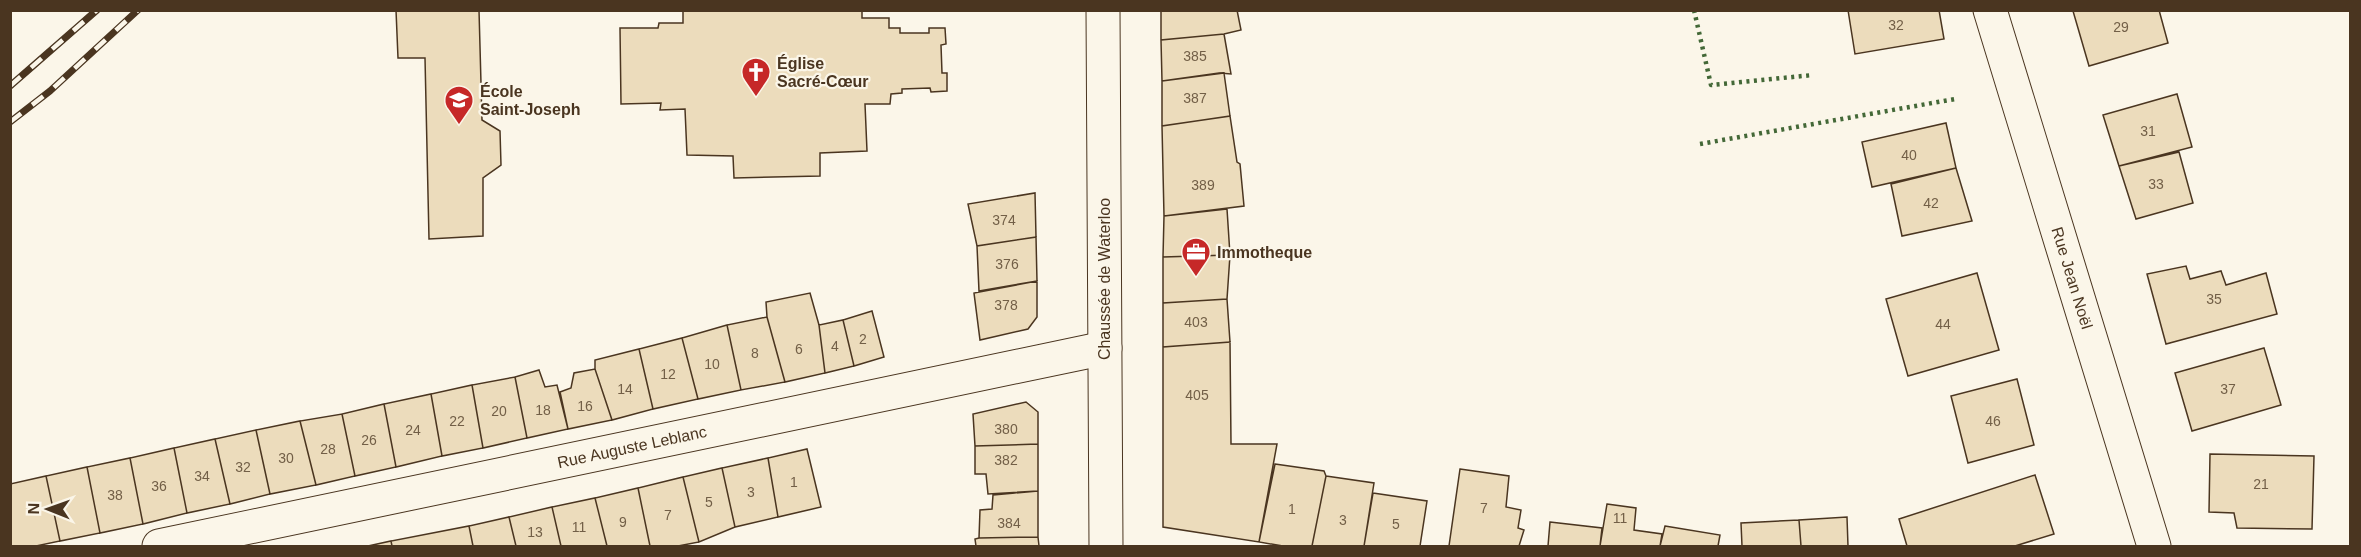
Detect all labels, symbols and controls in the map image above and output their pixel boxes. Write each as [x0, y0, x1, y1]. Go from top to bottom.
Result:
house number: 32 [1888, 17, 1904, 33]
house number: 29 [2113, 19, 2129, 35]
house number: 385 [1183, 48, 1207, 64]
place label: Église Sacré-Cœur [777, 54, 869, 90]
church icon: Église Sacré-Cœur [740, 56, 772, 98]
place label: École Saint-Joseph [480, 82, 580, 118]
school or university icon: École Saint-Joseph [443, 84, 475, 126]
house number: 387 [1183, 90, 1207, 106]
house number: 31 [2140, 123, 2156, 139]
house number: 40 [1901, 147, 1917, 163]
house number: 33 [2148, 176, 2164, 192]
house number: 389 [1191, 177, 1215, 193]
house number: 42 [1923, 195, 1939, 211]
street label: Chaussée de Waterloo [1096, 198, 1113, 360]
house number: 374 [992, 212, 1016, 228]
street label: Rue Jean Noël [2048, 225, 2096, 331]
office icon: Immotheque [1180, 236, 1212, 278]
place label: Immotheque [1217, 244, 1312, 261]
house number: 376 [995, 256, 1019, 272]
house number: 35 [2206, 291, 2222, 307]
house number: 378 [994, 297, 1018, 313]
house number: 403 [1184, 314, 1208, 330]
house number: 44 [1935, 316, 1951, 332]
house number: 2 [859, 331, 867, 347]
house number: 4 [831, 338, 839, 354]
house number: 6 [795, 341, 803, 357]
house number: 8 [751, 345, 759, 361]
house number: 10 [704, 356, 720, 372]
house number: 12 [660, 366, 676, 382]
house number: 14 [617, 381, 633, 397]
house number: 37 [2220, 381, 2236, 397]
house number: 405 [1185, 387, 1209, 403]
house number: 16 [577, 398, 593, 414]
house number: 18 [535, 402, 551, 418]
house number: 20 [491, 403, 507, 419]
house number: 22 [449, 413, 465, 429]
house number: 46 [1985, 413, 2001, 429]
house number: 380 [994, 421, 1018, 437]
house number: 24 [405, 422, 421, 438]
street label: Rue Auguste Leblanc [556, 423, 708, 471]
house number: 26 [361, 432, 377, 448]
house number: 28 [320, 441, 336, 457]
house number: 30 [278, 450, 294, 466]
house number: 382 [994, 452, 1018, 468]
house number: 32 [235, 459, 251, 475]
house number: 34 [194, 468, 210, 484]
house number: 1 [790, 474, 798, 490]
house number: 21 [2253, 476, 2269, 492]
house number: 36 [151, 478, 167, 494]
north arrow [18, 479, 78, 539]
house number: 3 [747, 484, 755, 500]
house number: 38 [107, 487, 123, 503]
house number: 5 [705, 494, 713, 510]
house number: 7 [1480, 500, 1488, 516]
house number: 1 [1288, 501, 1296, 517]
text: N [25, 503, 42, 515]
house number: 7 [664, 507, 672, 523]
house number: 11 [1613, 510, 1627, 526]
house number: 3 [1339, 512, 1347, 528]
house number: 9 [619, 514, 627, 530]
house number: 384 [997, 515, 1021, 531]
house number: 5 [1392, 516, 1400, 532]
house number: 11 [572, 519, 586, 535]
house number: 13 [527, 524, 543, 540]

